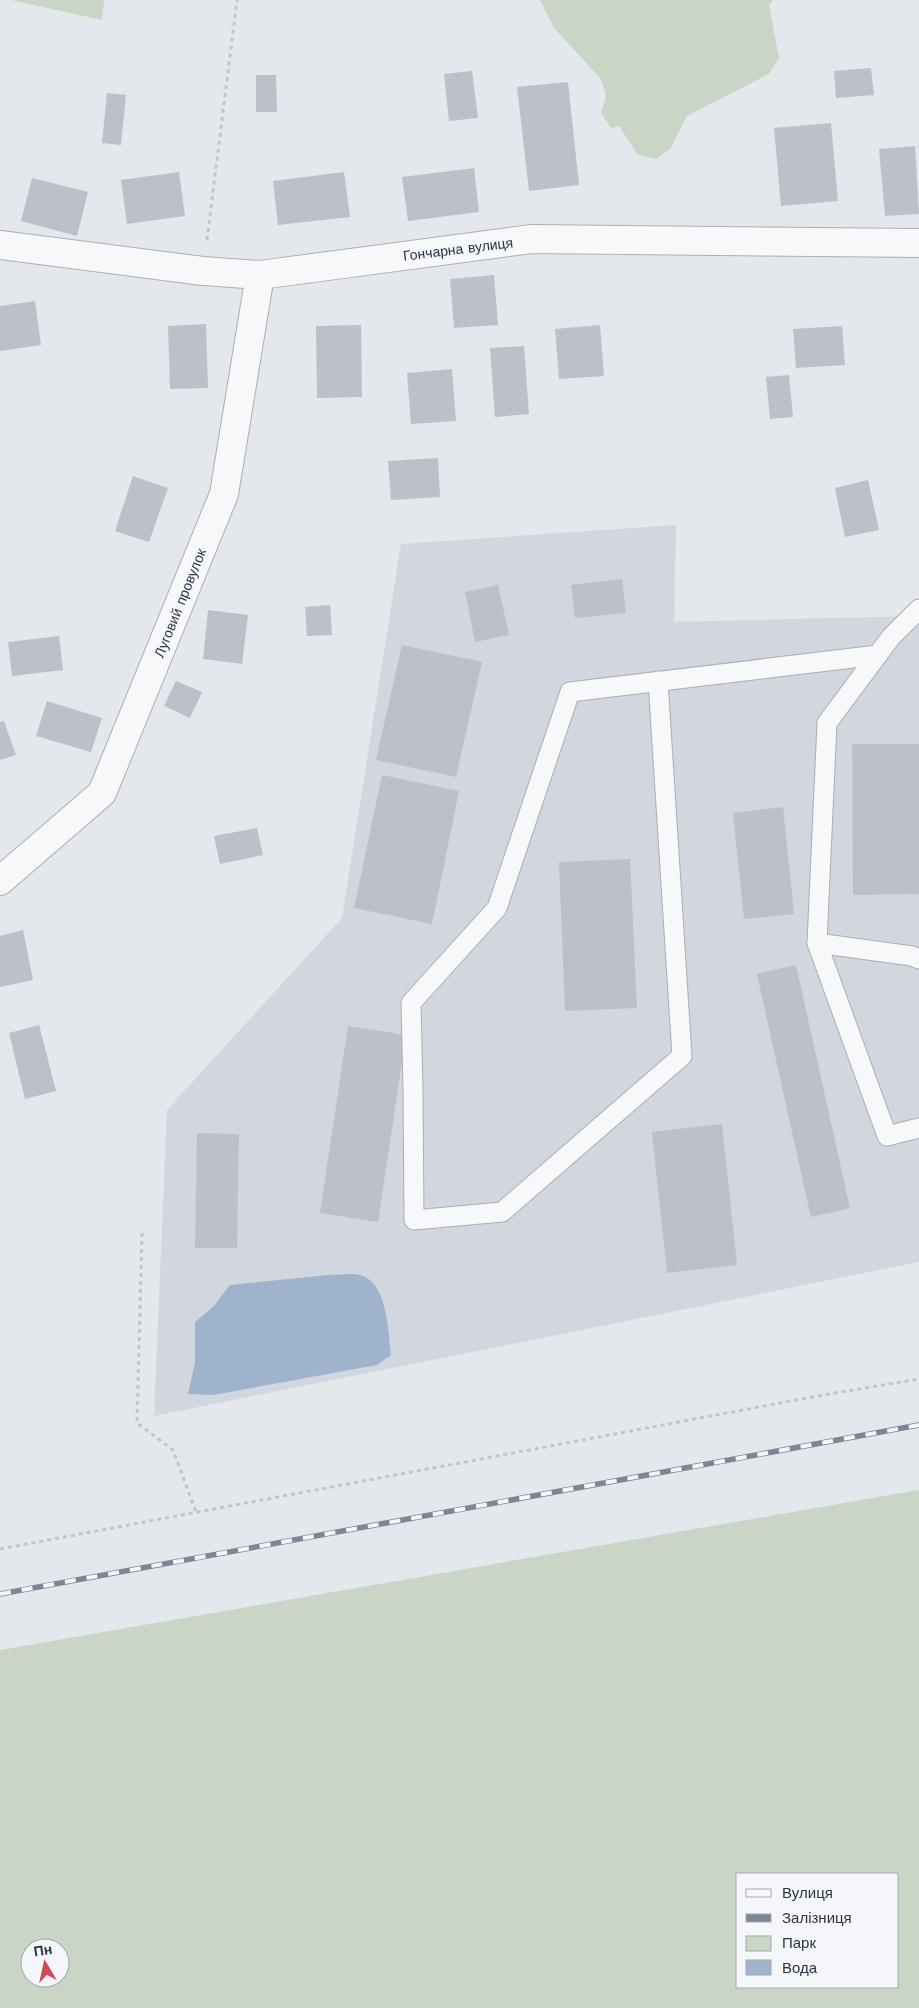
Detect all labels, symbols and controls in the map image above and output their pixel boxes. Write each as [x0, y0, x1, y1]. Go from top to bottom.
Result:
street label: Гончарна вулиця [402, 234, 514, 264]
street label: Луговий провулок [151, 545, 209, 660]
legend [736, 1873, 899, 1988]
text: Вулиця [782, 1884, 833, 1902]
text: Залізниця [782, 1909, 852, 1927]
text: Парк [782, 1934, 816, 1952]
north arrow [20, 1938, 70, 1988]
text: Пн [33, 1941, 53, 1960]
text: Вода [782, 1959, 818, 1977]

